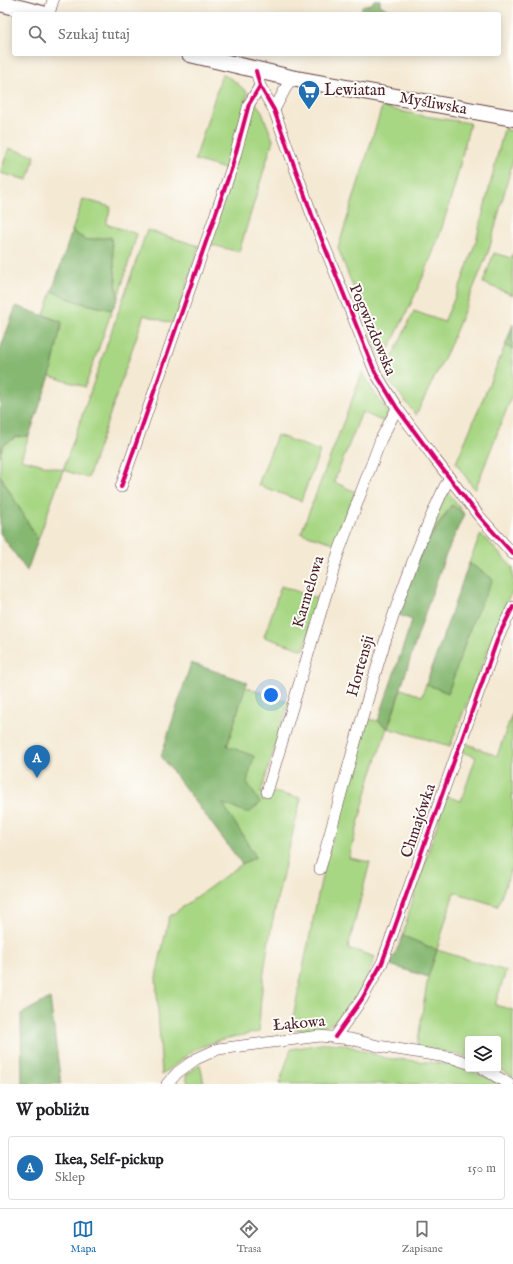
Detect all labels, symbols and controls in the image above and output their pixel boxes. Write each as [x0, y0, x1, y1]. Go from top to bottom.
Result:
search box [12, 12, 501, 56]
icon: search [26, 23, 48, 45]
text: Szukaj tutaj [58, 25, 130, 44]
supermarket icon: Lewiatan [296, 78, 322, 111]
place label: Lewiatan [324, 81, 386, 101]
street label: Myśliwska [398, 88, 468, 120]
street label: Pogwizdowska [344, 281, 400, 379]
street label: Karmelowa [289, 554, 329, 630]
street label: Hortensji [343, 633, 379, 699]
your location [261, 685, 281, 705]
pin: A [24, 745, 50, 778]
street label: Chmajówka [397, 781, 441, 861]
street label: Łąkowa [272, 1012, 326, 1036]
map controls [465, 1036, 501, 1072]
button: layers [465, 1036, 501, 1072]
text: W pobliżu [16, 1100, 89, 1121]
text: Ikea, Self-pickup [55, 1150, 164, 1169]
text: A [26, 1160, 34, 1177]
text: 150 m [467, 1160, 496, 1177]
text: Sklep [55, 1169, 85, 1186]
tab: Mapa [70, 1218, 96, 1256]
tab: Trasa [237, 1218, 261, 1256]
tab: Zapisane [402, 1218, 443, 1256]

